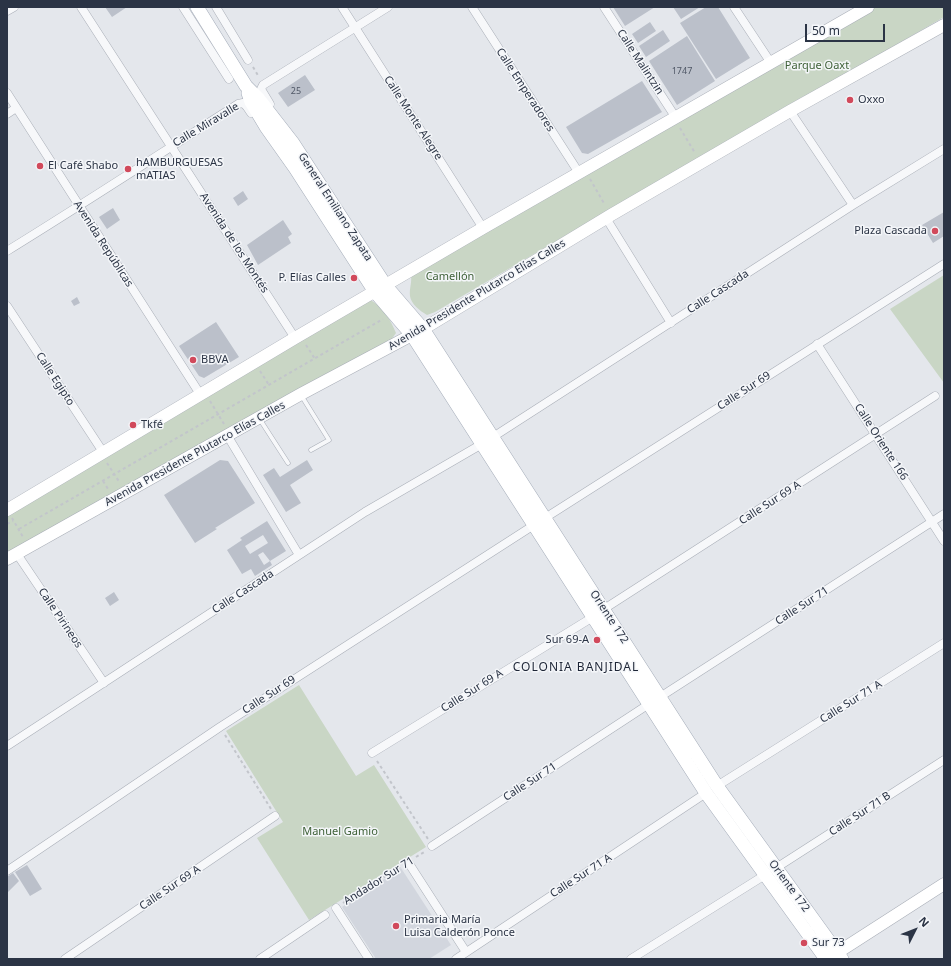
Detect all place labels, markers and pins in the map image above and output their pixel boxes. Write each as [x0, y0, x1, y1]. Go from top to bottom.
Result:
place label: Oxxo [858, 93, 885, 107]
marker: Oxxo [845, 95, 855, 105]
place label: hAMBURGUESAS mATIAS [136, 156, 223, 182]
place label: El Café Shabo [48, 159, 118, 173]
marker: El Café Shabo [35, 161, 45, 171]
marker: hAMBURGUESAS mATIAS [123, 164, 133, 174]
place label: Plaza Cascada [854, 224, 927, 238]
marker: Plaza Cascada [930, 226, 940, 236]
place label: P. Elías Calles [279, 271, 346, 285]
marker: P. Elías Calles [349, 273, 359, 283]
place label: BBVA [201, 353, 228, 367]
marker: BBVA [188, 355, 198, 365]
place label: Tkfé [141, 418, 163, 432]
marker: Tkfé [128, 420, 138, 430]
place label: Sur 69-A [546, 633, 589, 647]
marker: Sur 69-A [592, 635, 602, 645]
place label: Primaria María Luisa Calderón Ponce [404, 913, 515, 939]
marker: Primaria María Luisa Calderón Ponce [391, 921, 401, 931]
place label: Sur 73 [812, 936, 845, 950]
marker: Sur 73 [799, 938, 809, 948]

